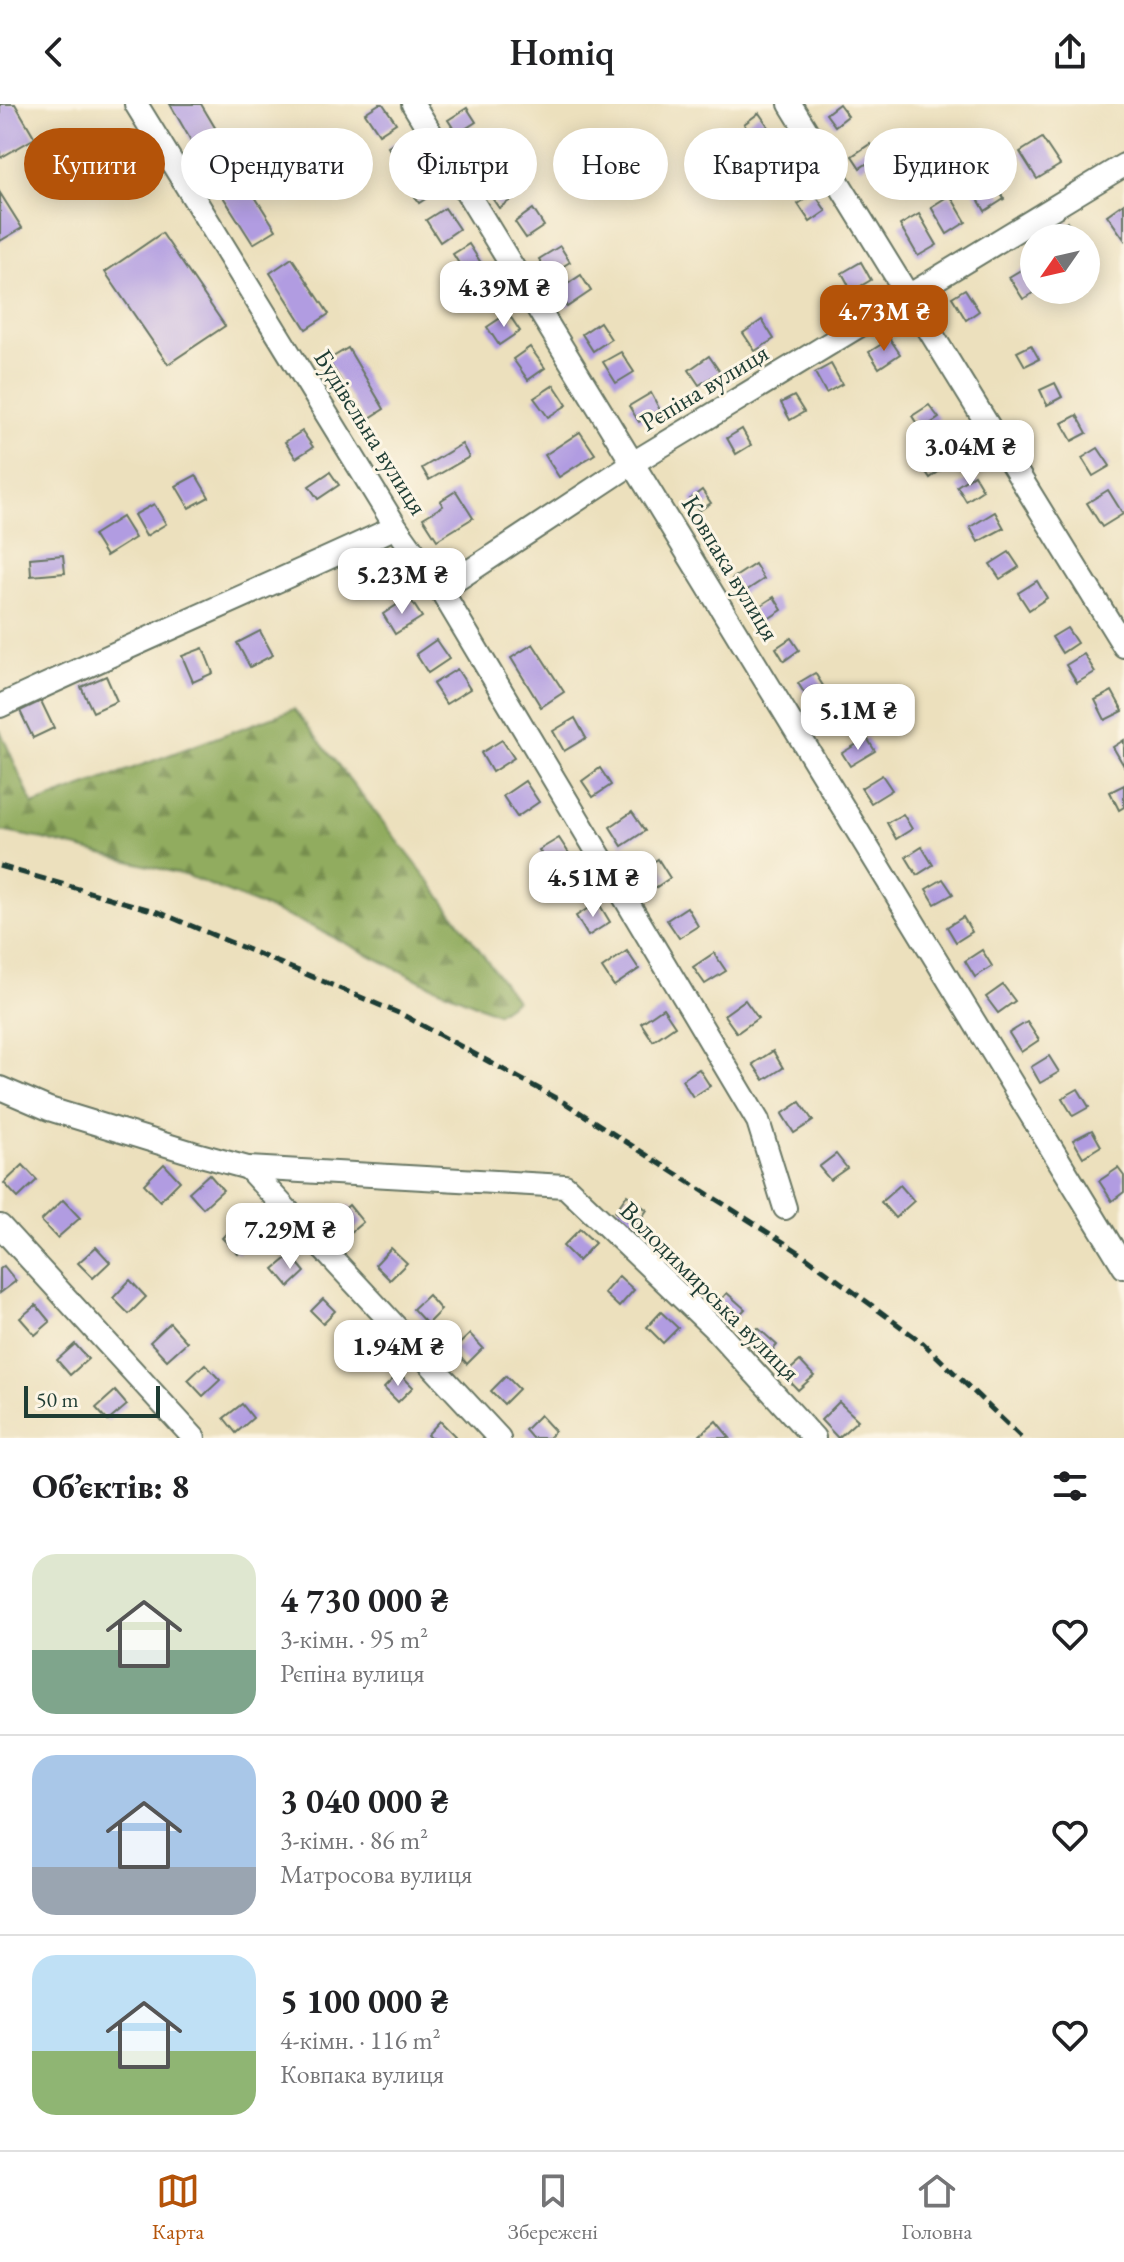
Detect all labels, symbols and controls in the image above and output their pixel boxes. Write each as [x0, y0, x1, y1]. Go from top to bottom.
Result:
text: Homiq [510, 29, 614, 76]
icon: back [32, 30, 76, 74]
icon: share [1048, 30, 1092, 74]
chip: Купити [24, 128, 165, 200]
chip: Орендувати [181, 128, 373, 200]
chip: Фільтри [389, 128, 537, 200]
chip: Нове [553, 128, 668, 200]
chip: Квартира [684, 128, 848, 200]
chip: Будинок [864, 128, 1017, 200]
north arrow [1020, 224, 1100, 304]
map controls [1020, 224, 1100, 304]
pin: 4.39M ₴ [430, 261, 578, 329]
text: 4.39M ₴ [458, 270, 550, 304]
pin: 4.73M ₴ [810, 285, 958, 353]
text: 4.73M ₴ [838, 294, 930, 328]
street label: Рєпіна вулиця [633, 335, 775, 439]
street label: Будівельна вулиця [306, 343, 436, 521]
pin: 3.04M ₴ [896, 420, 1044, 488]
text: 3.04M ₴ [924, 429, 1016, 463]
street label: Ковпака вулиця [674, 489, 788, 647]
pin: 5.23M ₴ [328, 548, 476, 616]
text: 5.23M ₴ [356, 557, 448, 591]
pin: 5.1M ₴ [793, 684, 923, 752]
text: 5.1M ₴ [819, 693, 897, 727]
pin: 4.51M ₴ [519, 851, 667, 919]
text: 4.51M ₴ [547, 860, 639, 894]
street label: Володимирська вулиця [613, 1194, 807, 1388]
pin: 7.29M ₴ [216, 1203, 364, 1271]
text: 7.29M ₴ [244, 1212, 336, 1246]
pin: 1.94M ₴ [324, 1320, 472, 1388]
text: 1.94M ₴ [352, 1329, 444, 1363]
scale bar [24, 1382, 160, 1418]
text: 50 m [36, 1385, 79, 1414]
text: Об’єктів: 8 [32, 1464, 189, 1508]
icon: filters [1048, 1464, 1092, 1508]
text: 4 730 000 ₴ [280, 1578, 449, 1622]
icon: home [96, 1586, 192, 1682]
icon: heart [1048, 1612, 1092, 1656]
text: 3-кімн. · 95 m² [280, 1622, 428, 1656]
text: Рєпіна вулиця [280, 1656, 425, 1690]
text: 3 040 000 ₴ [280, 1779, 449, 1823]
icon: home [96, 1787, 192, 1883]
icon: heart [1048, 1813, 1092, 1857]
text: 3-кімн. · 86 m² [280, 1823, 428, 1857]
text: Матросова вулиця [280, 1857, 472, 1891]
text: 5 100 000 ₴ [280, 1979, 449, 2023]
icon: home [96, 1987, 192, 2083]
icon: heart [1048, 2013, 1092, 2057]
text: 4-кімн. · 116 m² [280, 2023, 440, 2057]
text: Ковпака вулиця [280, 2057, 444, 2091]
tab: Карта [152, 2169, 204, 2246]
tab: Збережені [508, 2169, 598, 2246]
tab: Головна [901, 2169, 972, 2246]

